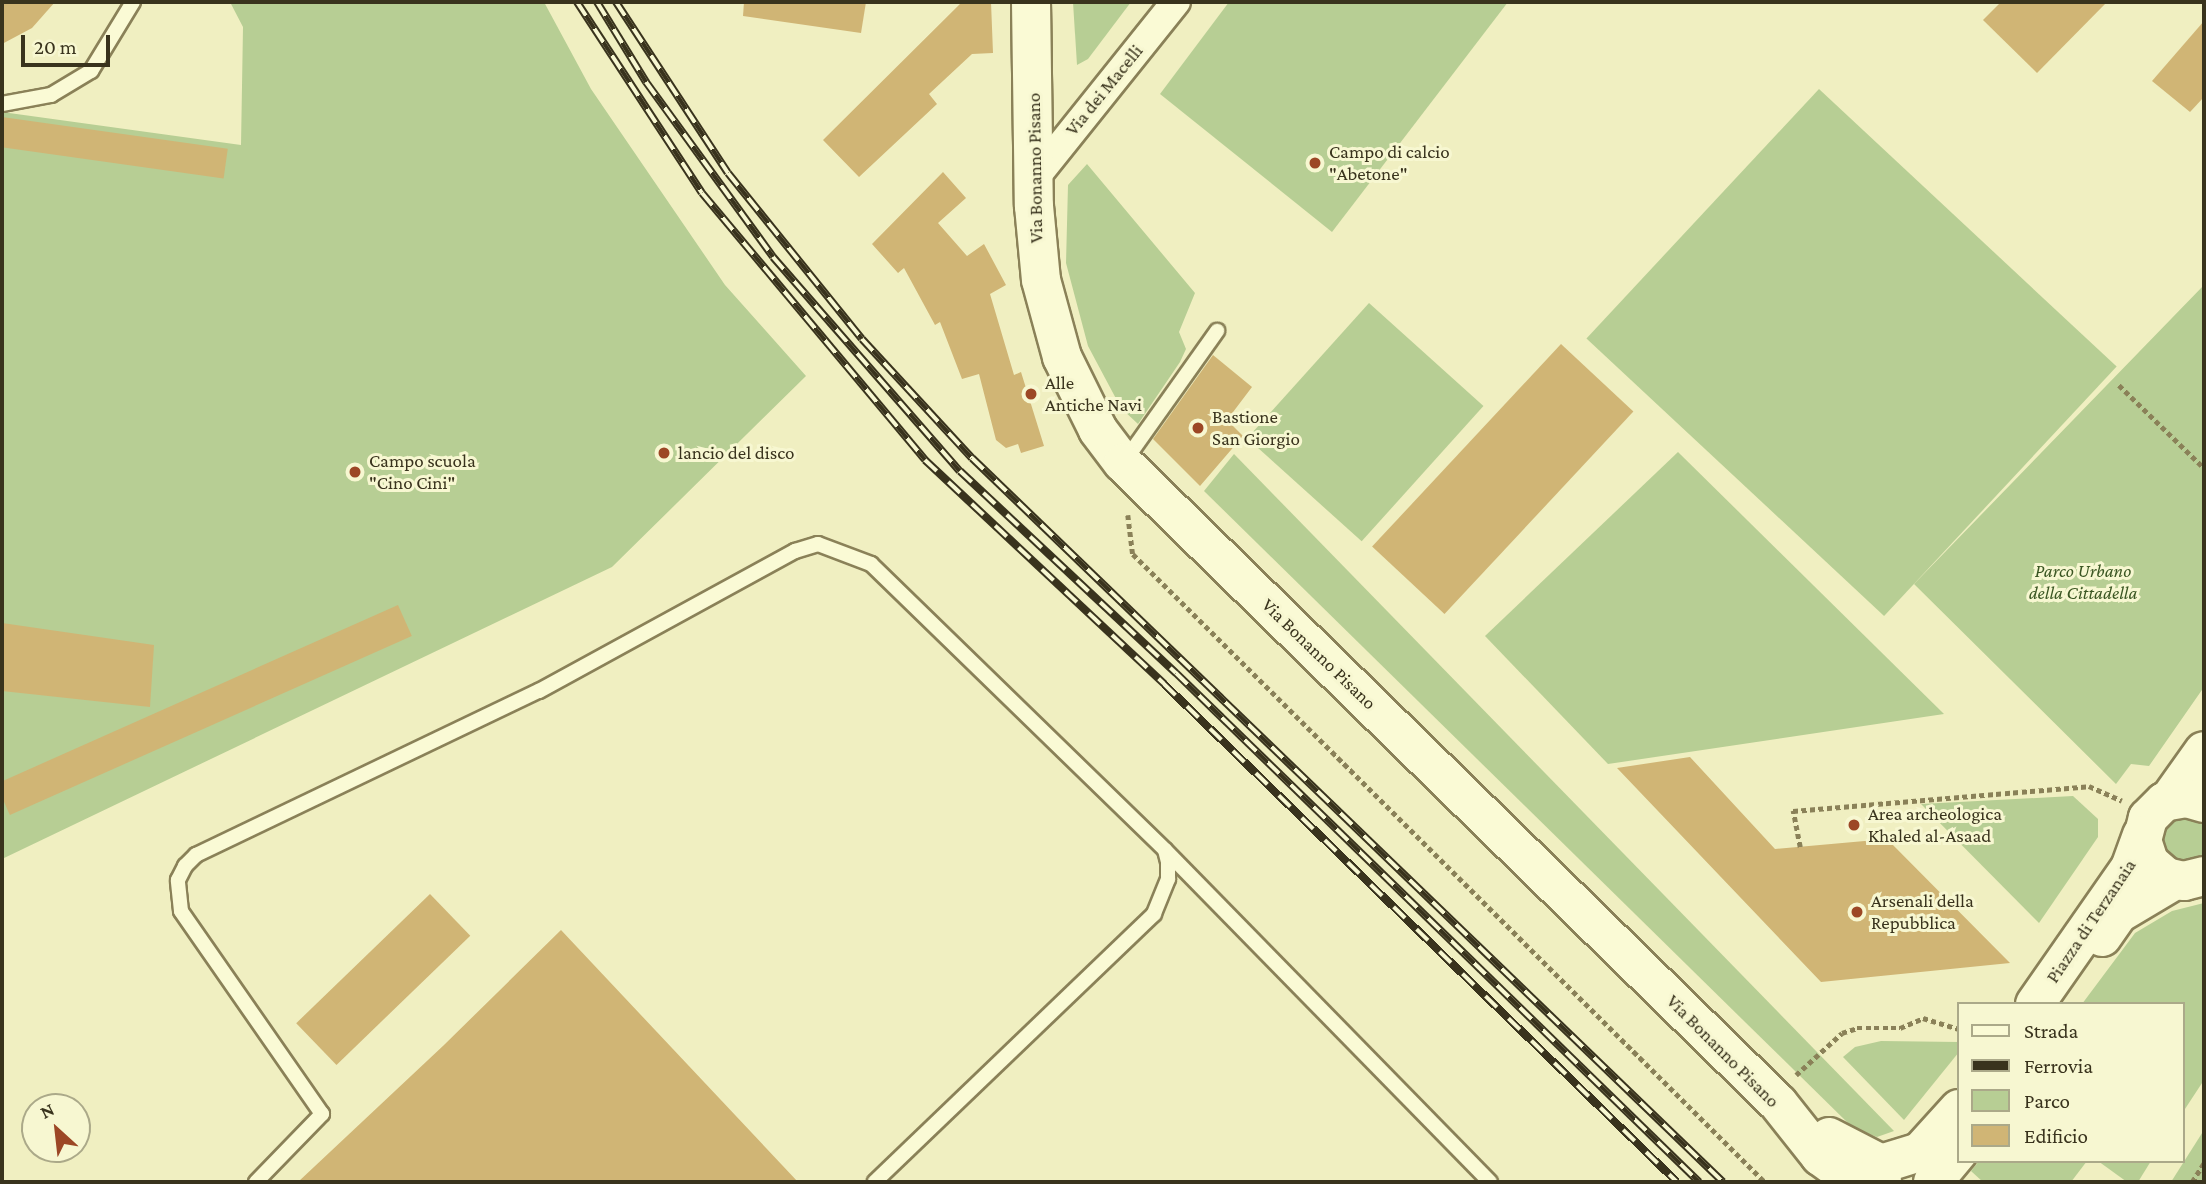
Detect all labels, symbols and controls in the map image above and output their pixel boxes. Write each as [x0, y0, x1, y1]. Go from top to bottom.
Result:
scale bar [24, 21, 114, 65]
text: 20 m [34, 35, 77, 59]
street label: Via dei Macelli [1060, 40, 1148, 140]
street label: Via Bonanno Pisano [1022, 93, 1048, 243]
place label: Campo di calcio "Abetone" [1329, 141, 1450, 185]
marker: Campo di calcio "Abetone" [1307, 155, 1323, 171]
place label: Alle Antiche Navi [1045, 372, 1142, 416]
marker: Alle Antiche Navi [1023, 386, 1039, 402]
place label: Bastione San Giorgio [1212, 406, 1300, 450]
marker: Bastione San Giorgio [1190, 420, 1206, 436]
place label: lancio del disco [678, 442, 794, 464]
marker: lancio del disco [656, 445, 672, 461]
place label: Campo scuola "Cino Cini" [369, 450, 476, 494]
marker: Campo scuola "Cino Cini" [347, 464, 363, 480]
park label: Parco Urbano della Cittadella [2029, 560, 2137, 604]
street label: Via Bonanno Pisano [1257, 594, 1381, 714]
place label: Area archeologica Khaled al-Asaad [1868, 803, 2002, 847]
marker: Area archeologica Khaled al-Asaad [1846, 817, 1862, 833]
street label: Piazza di Terzanaia [2041, 855, 2141, 987]
place label: Arsenali della Repubblica [1871, 890, 1974, 934]
marker: Arsenali della Repubblica [1849, 904, 1865, 920]
street label: Via Bonanno Pisano [1662, 990, 1784, 1112]
legend [1958, 1002, 2185, 1163]
text: Strada [2024, 1019, 2078, 1043]
text: Ferrovia [2024, 1054, 2093, 1078]
text: Parco [2024, 1089, 2070, 1113]
north arrow [21, 1093, 91, 1163]
text: N [37, 1098, 58, 1123]
text: Edificio [2024, 1124, 2088, 1148]

